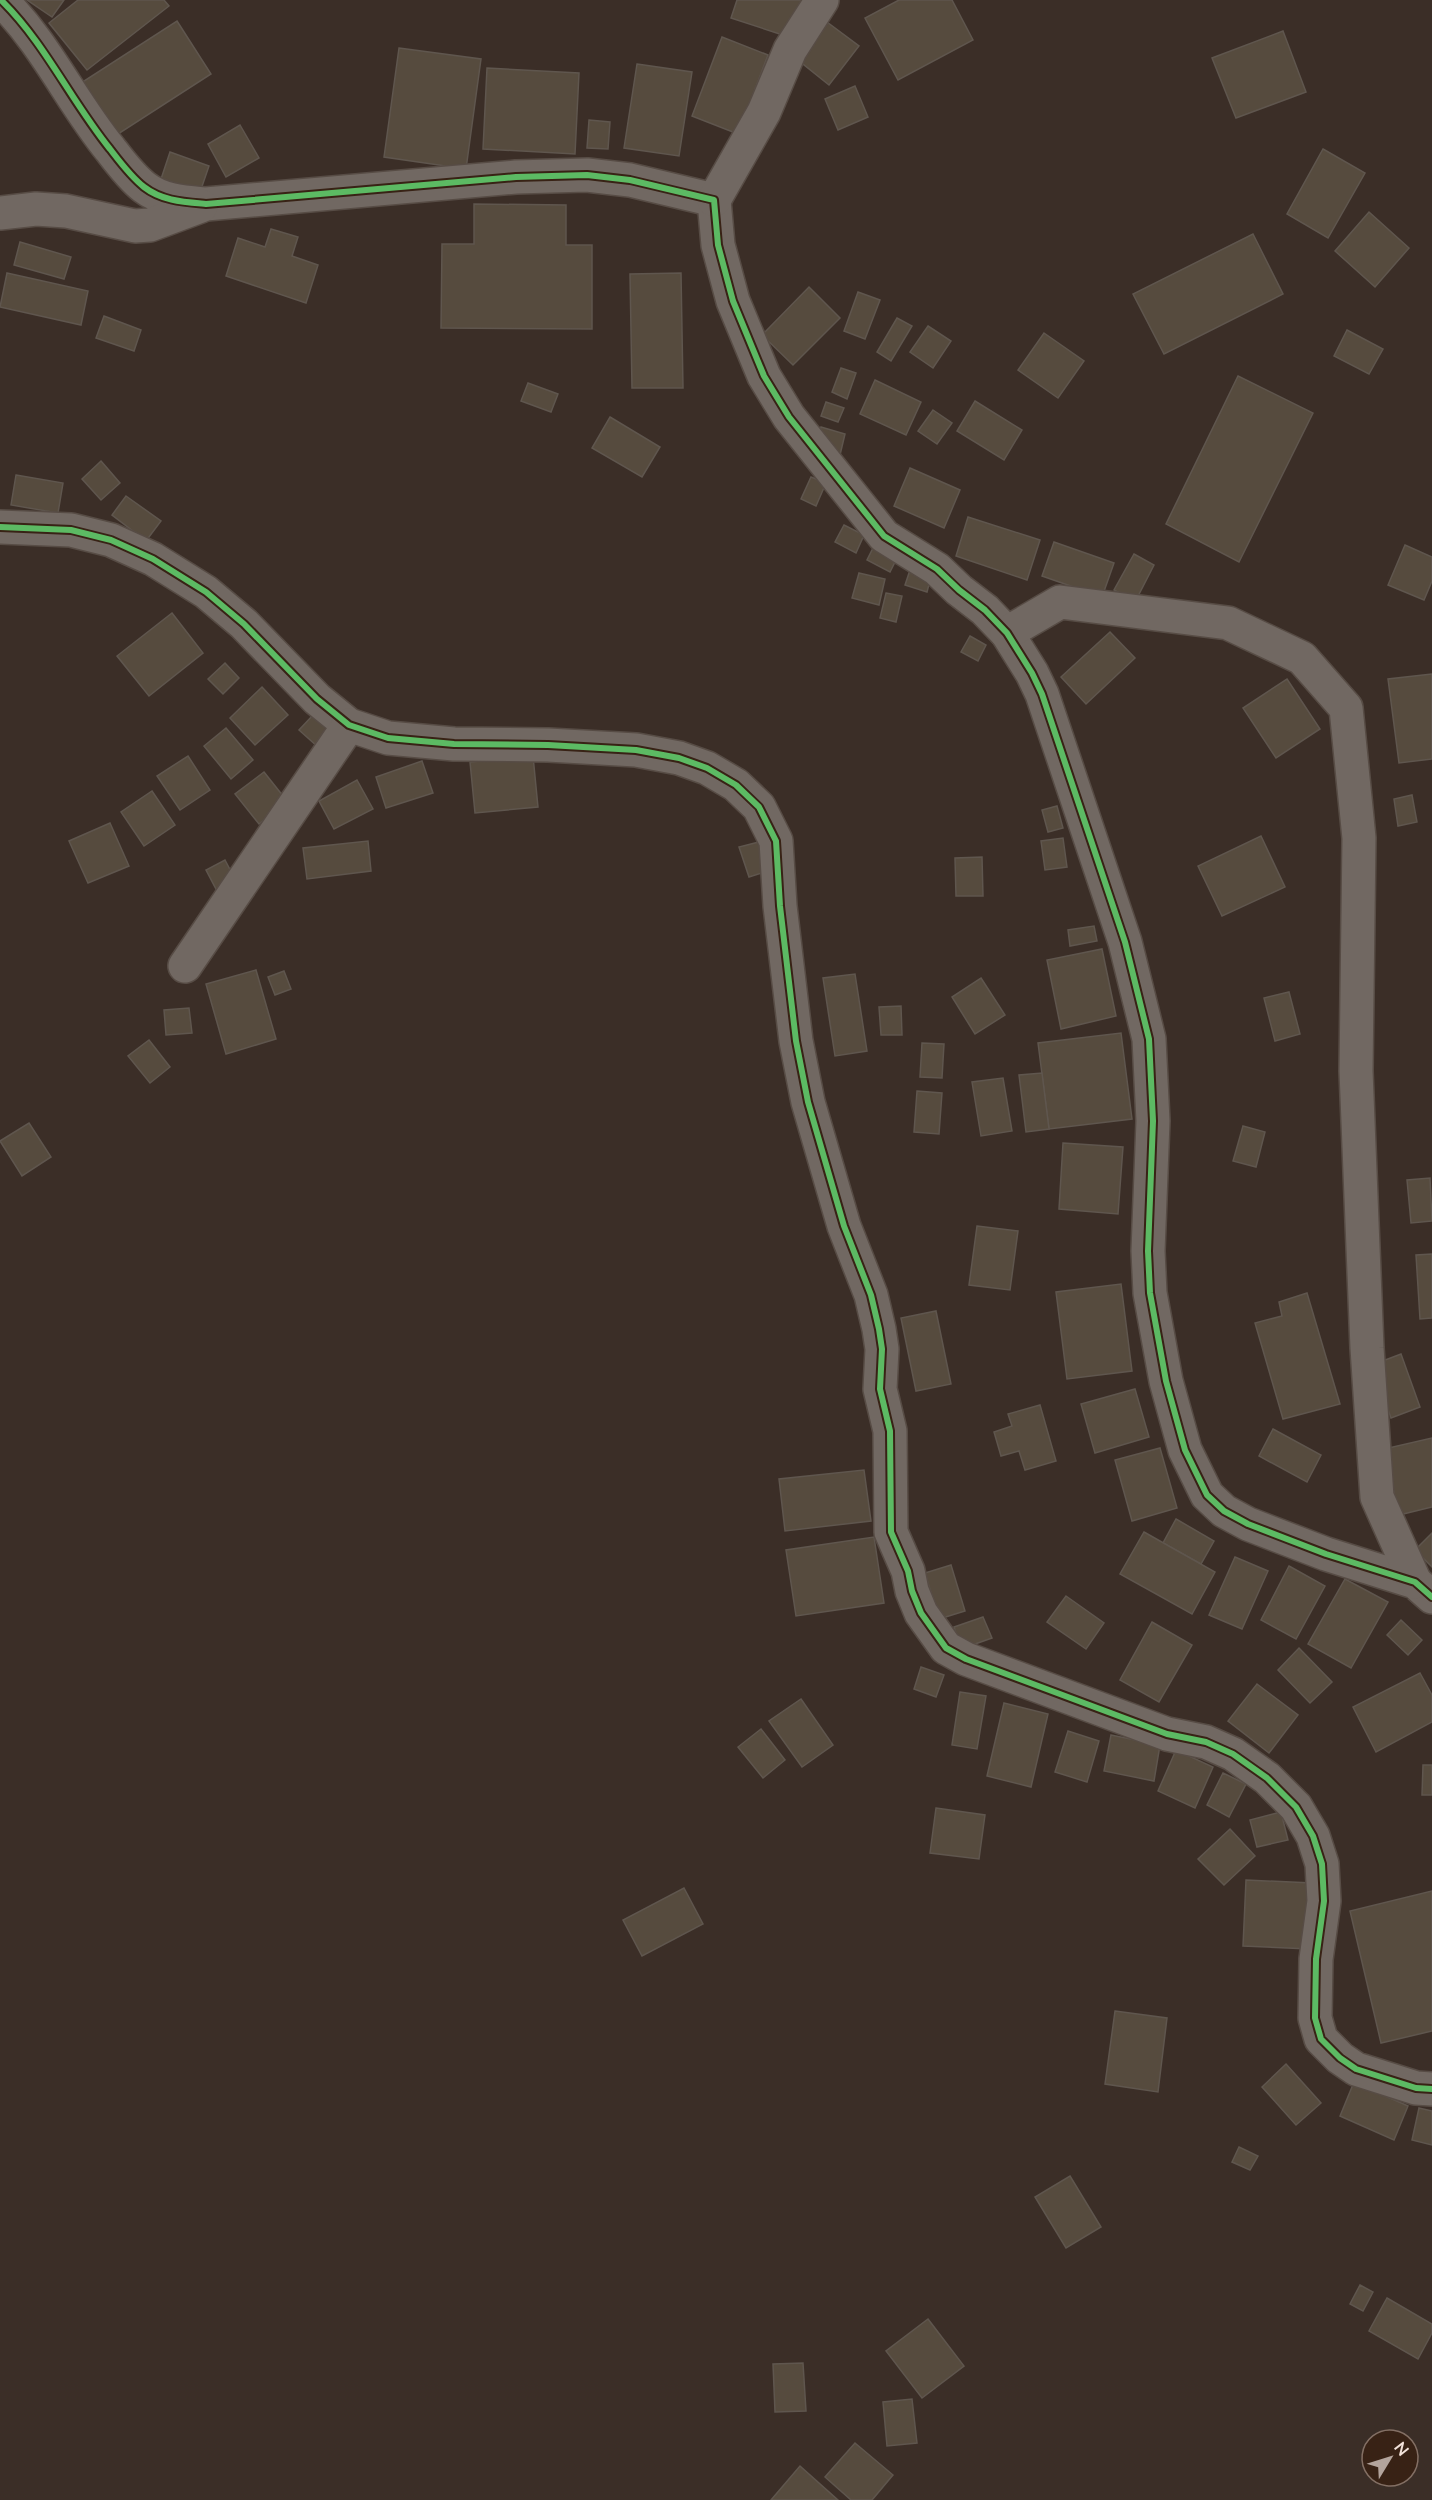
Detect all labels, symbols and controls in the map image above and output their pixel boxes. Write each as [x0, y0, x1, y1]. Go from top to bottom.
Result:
north arrow [1360, 2428, 1420, 2488]
text: N [1391, 2438, 1413, 2459]

